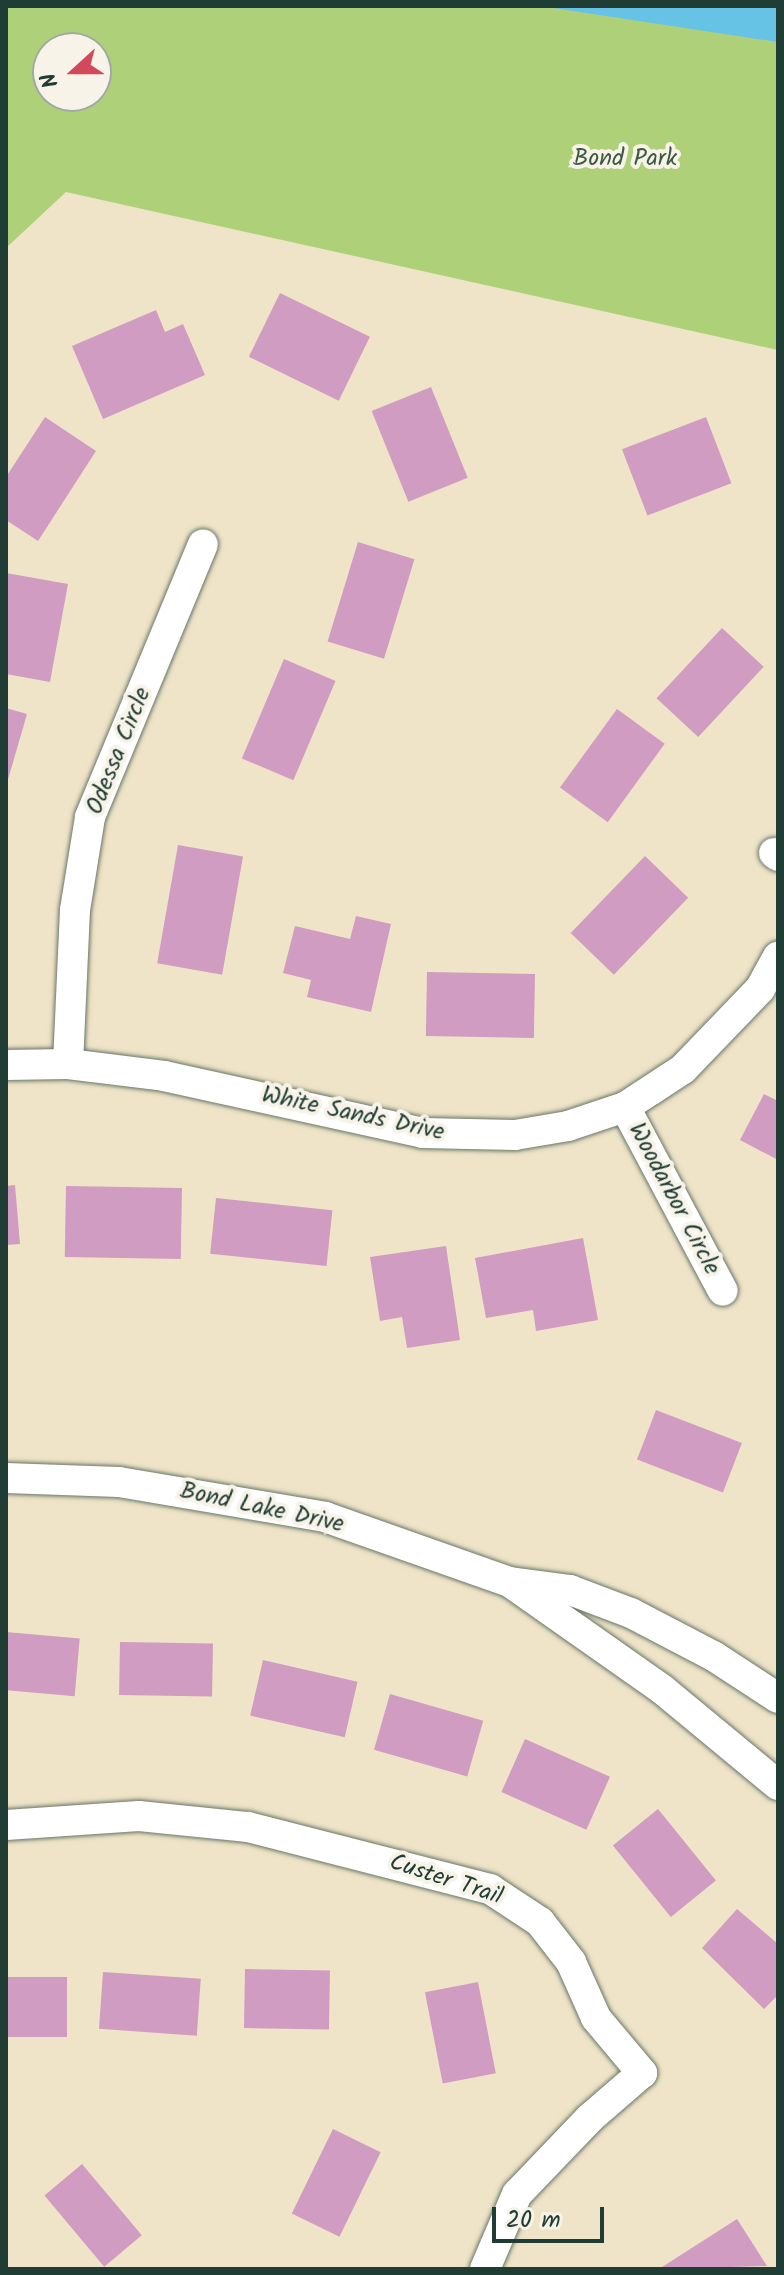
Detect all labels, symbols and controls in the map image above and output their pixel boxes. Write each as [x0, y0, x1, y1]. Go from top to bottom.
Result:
north arrow [32, 32, 112, 112]
text: N [32, 67, 70, 93]
park label: Bond Park [573, 145, 677, 173]
street label: Odessa Circle [81, 683, 157, 819]
street label: White Sands Drive [259, 1081, 447, 1147]
street label: Woodarbor Circle [622, 1118, 726, 1280]
street label: Bond Lake Drive [177, 1477, 347, 1539]
street label: Custer Trail [386, 1848, 506, 1912]
scale bar [496, 2191, 608, 2241]
text: 20 m [506, 2201, 561, 2240]

